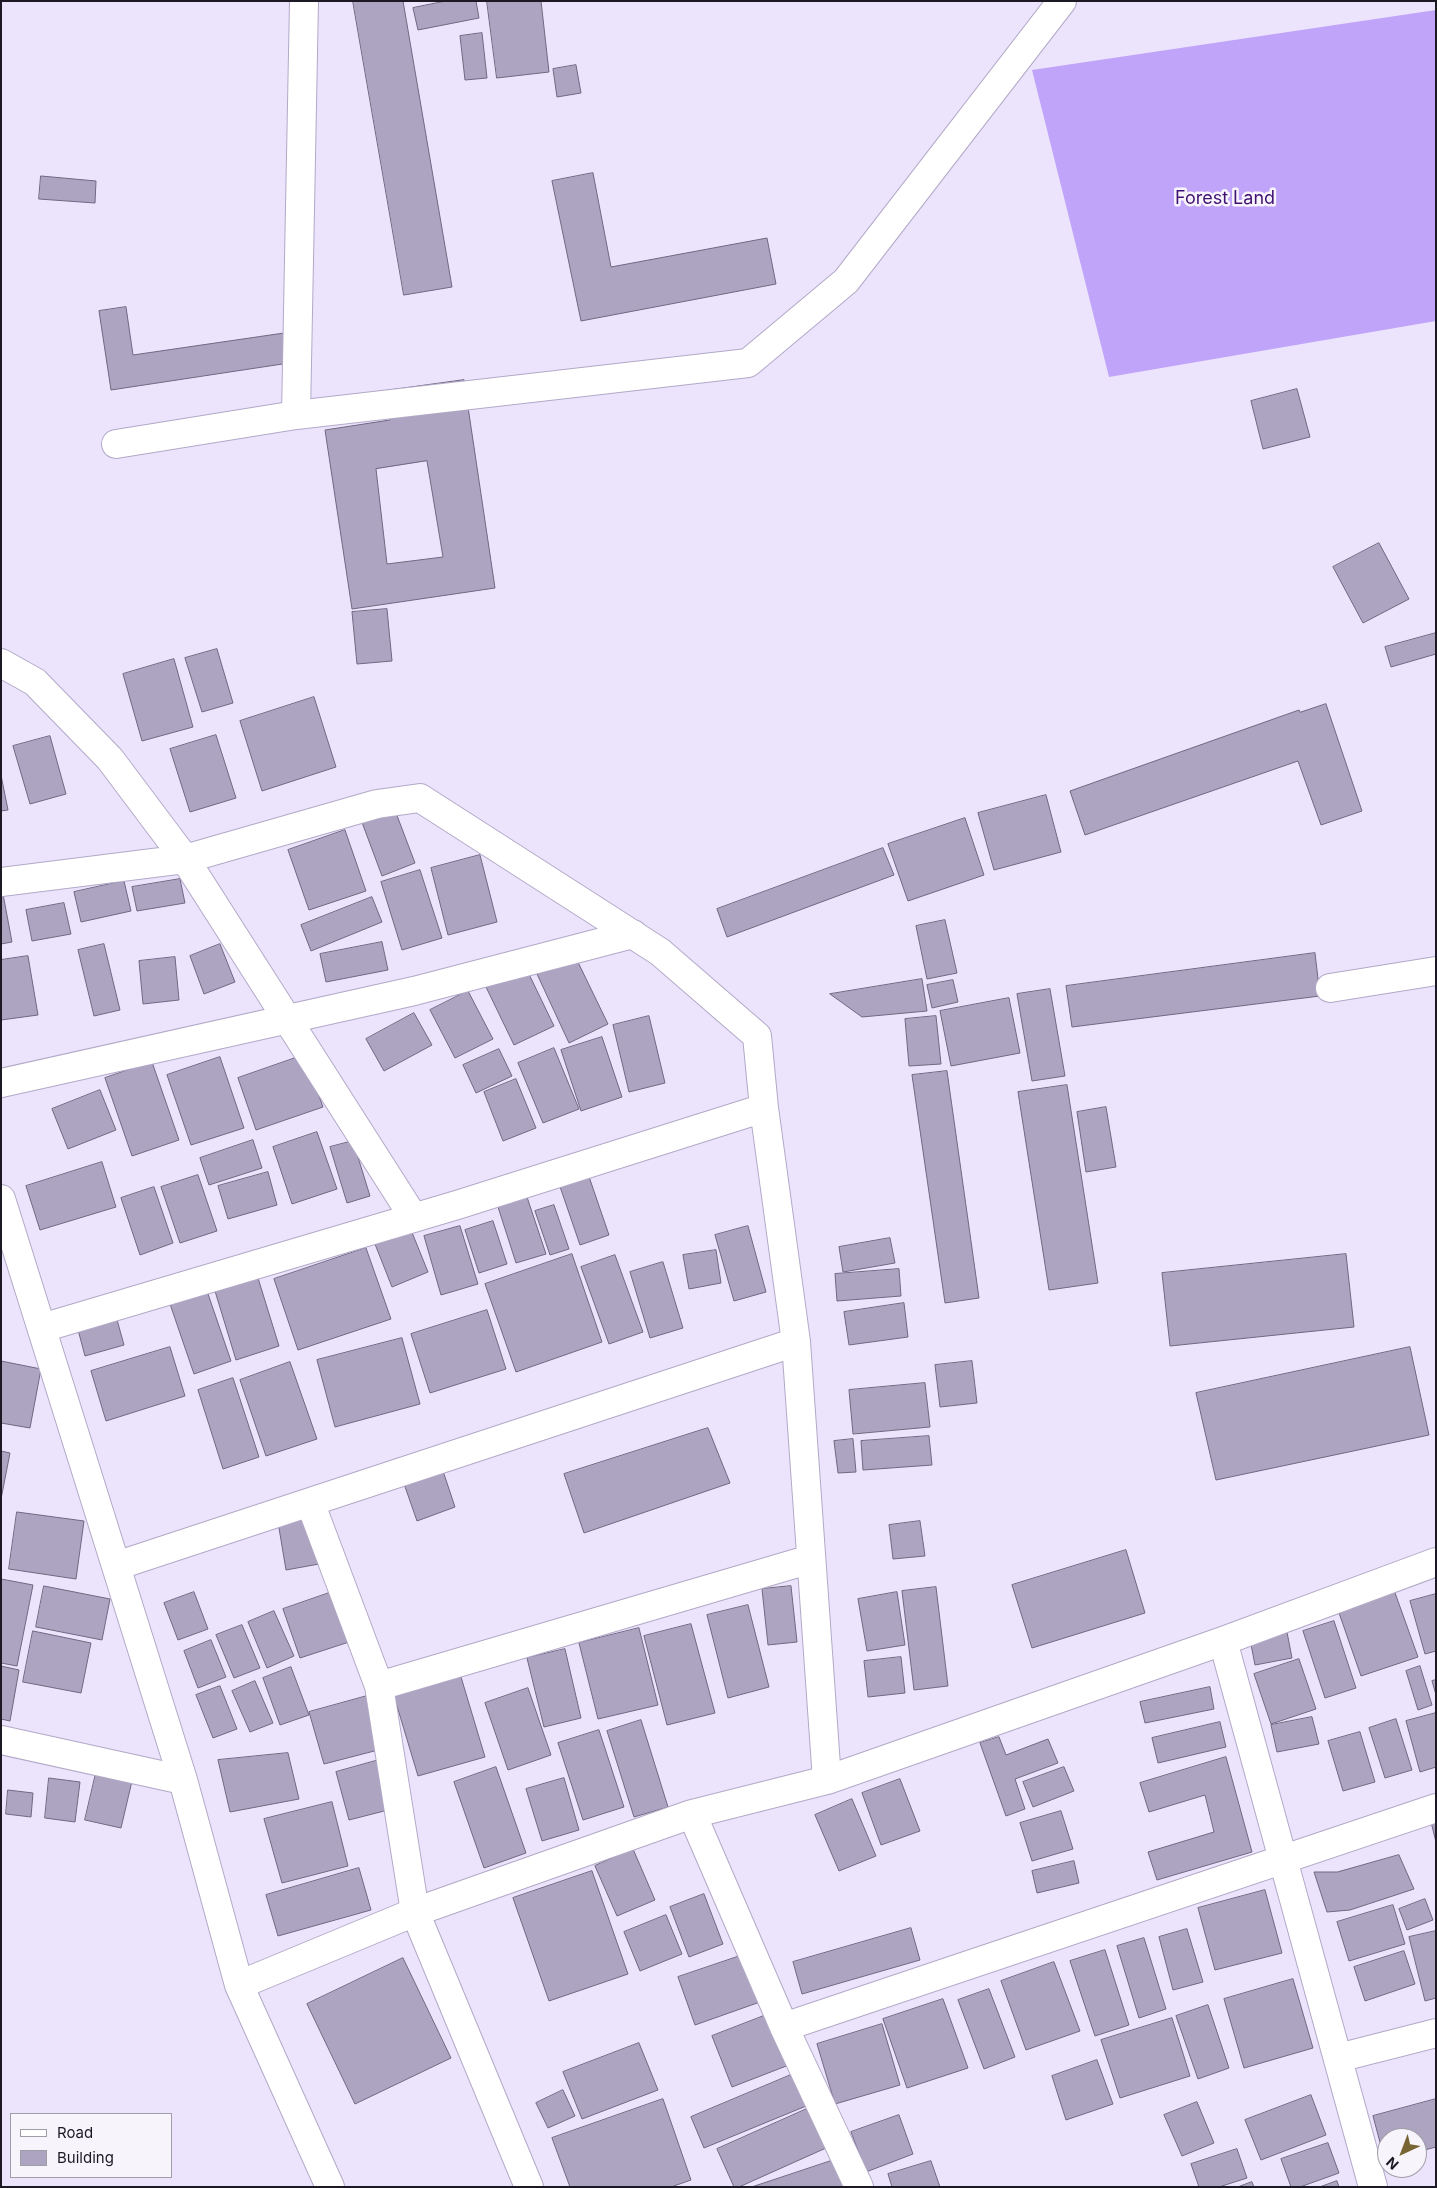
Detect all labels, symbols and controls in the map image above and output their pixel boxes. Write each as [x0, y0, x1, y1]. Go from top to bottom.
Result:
park label: Forest Land [1175, 188, 1275, 210]
legend [10, 2113, 172, 2178]
text: Road [57, 2123, 93, 2142]
north arrow [1377, 2128, 1427, 2178]
text: Building [57, 2148, 114, 2167]
text: N [1382, 2154, 1402, 2173]

